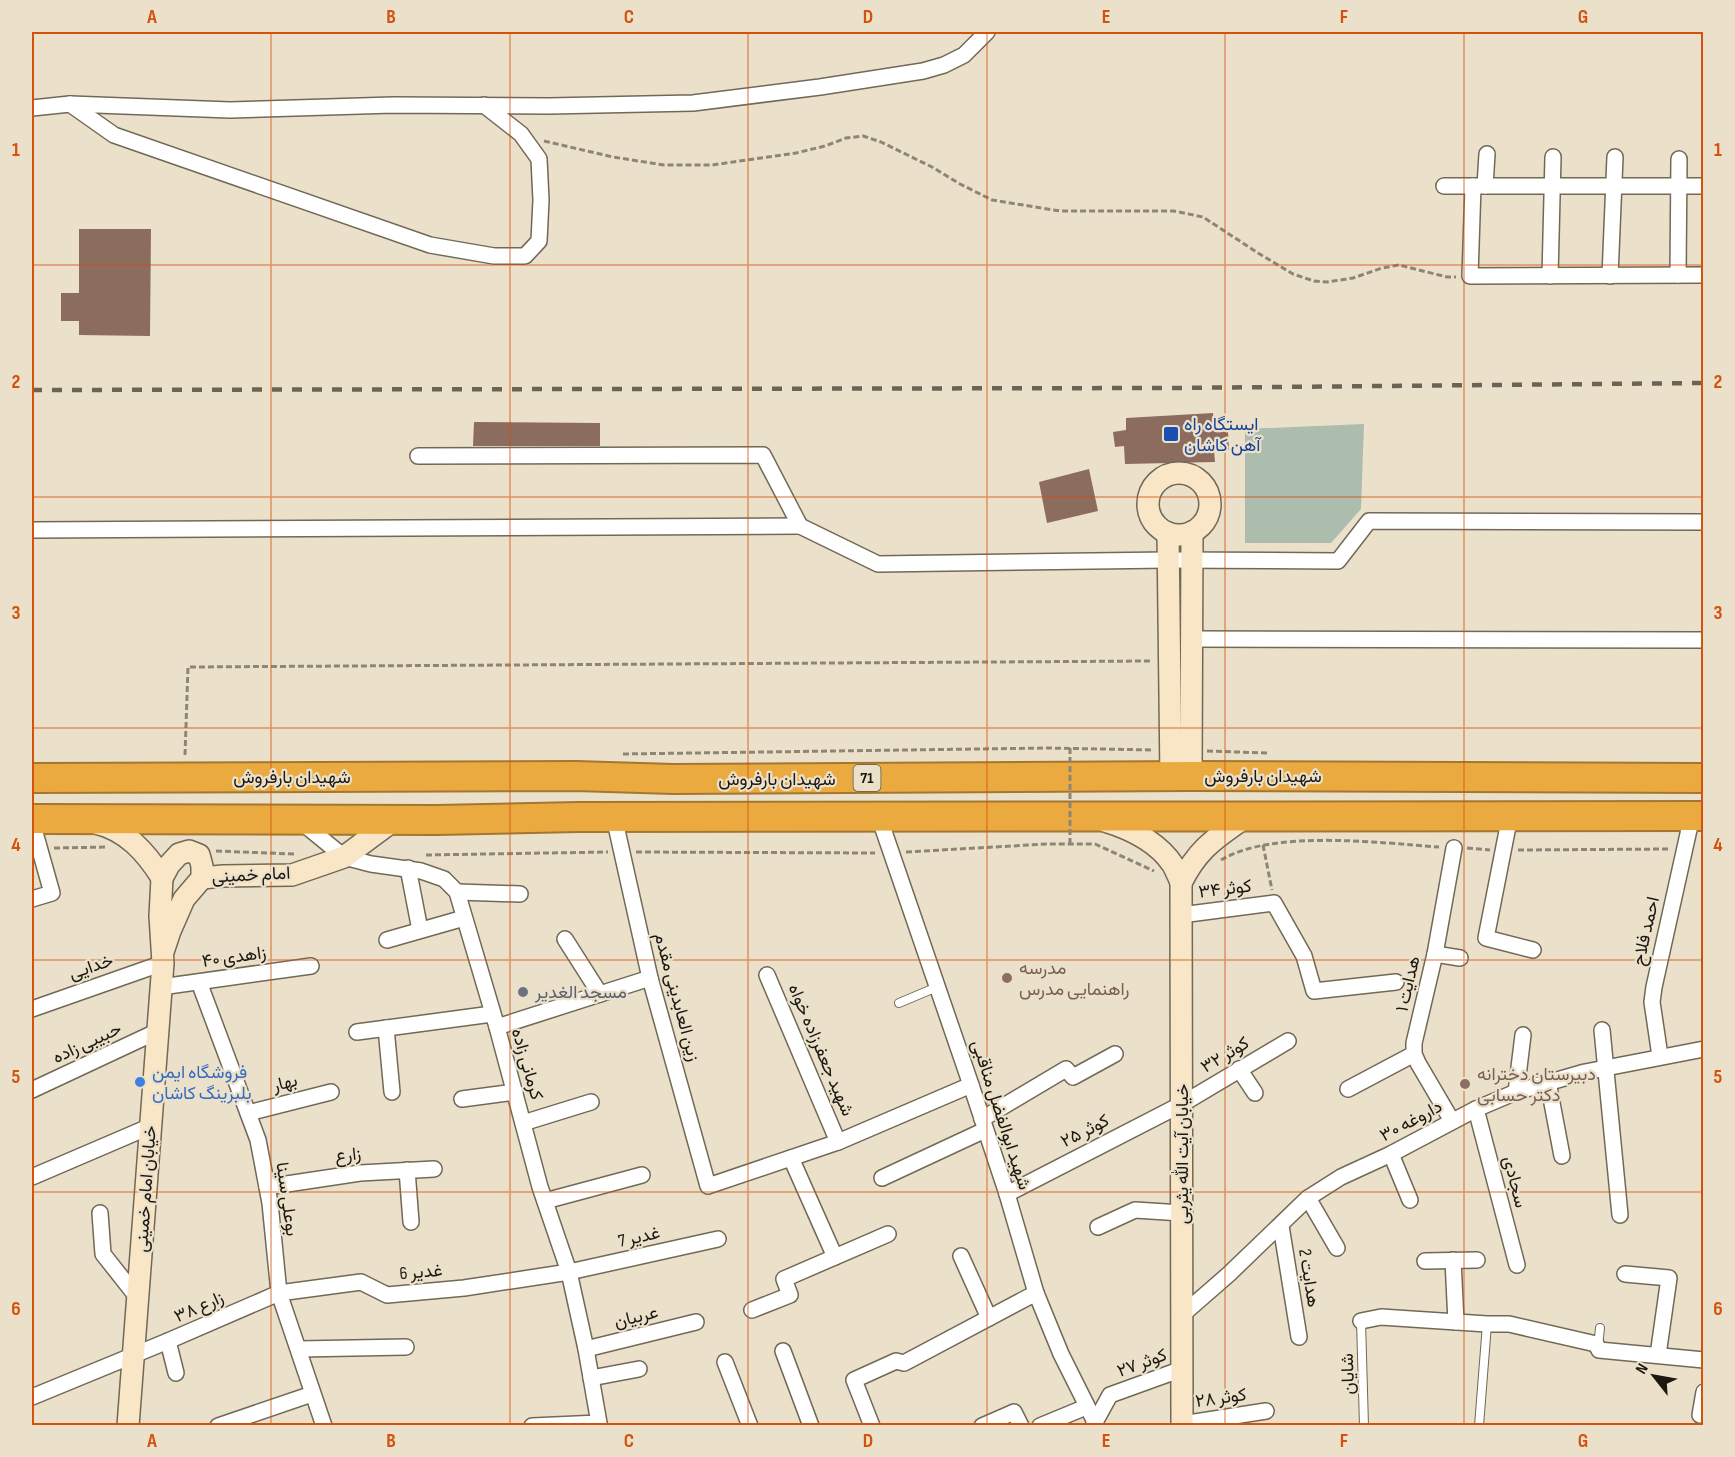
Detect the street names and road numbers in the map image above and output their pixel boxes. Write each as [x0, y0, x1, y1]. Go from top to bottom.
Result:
road number: 71 [854, 765, 880, 791]
street label: شهیدان بارفروش [1204, 766, 1322, 787]
street label: شهیدان بارفروش [233, 767, 351, 788]
street label: شهیدان بارفروش [718, 769, 836, 790]
street label: امام خمینی [211, 862, 291, 889]
street label: کوثر ۳۴ [1197, 875, 1253, 903]
street label: احمد فلاح [1628, 894, 1665, 968]
street label: زین العابدینی مقدم [649, 930, 704, 1064]
street label: زاهدی ۴۰ [201, 942, 267, 972]
street label: خدایی [66, 950, 116, 984]
street label: هدایت ۱ [1391, 954, 1425, 1014]
street label: شهید جعفرزاده خواه [784, 981, 858, 1119]
street label: حبیبی زاده [49, 1018, 125, 1068]
street label: کرمانی زاده [507, 1026, 547, 1102]
street label: کوثر ۳۲ [1197, 1032, 1253, 1078]
street label: شهید ابوالفضل مناقبی [967, 1037, 1035, 1193]
street label: بهار [269, 1070, 300, 1096]
street label: خیابان آیت الله یثربی [1171, 1084, 1193, 1224]
street label: داروغه ۳۰ [1376, 1096, 1446, 1146]
street label: کوثر ۲۵ [1057, 1110, 1113, 1152]
street label: خیابان امام خمینی [131, 1125, 162, 1253]
street label: زارع [334, 1143, 362, 1168]
street label: سجادی [1498, 1154, 1532, 1210]
street label: بوعلی سینا [271, 1161, 303, 1237]
street label: غدیر 7 [616, 1222, 662, 1252]
street label: هدایت 2 [1294, 1247, 1324, 1309]
street label: غدیر 6 [399, 1260, 443, 1284]
street label: زارع ۳۸ [171, 1287, 227, 1328]
street label: عربیان [612, 1301, 660, 1333]
street label: کوثر ۲۷ [1114, 1344, 1170, 1382]
street label: شایان [1337, 1353, 1359, 1395]
street label: کوثر ۲۸ [1194, 1384, 1248, 1412]

